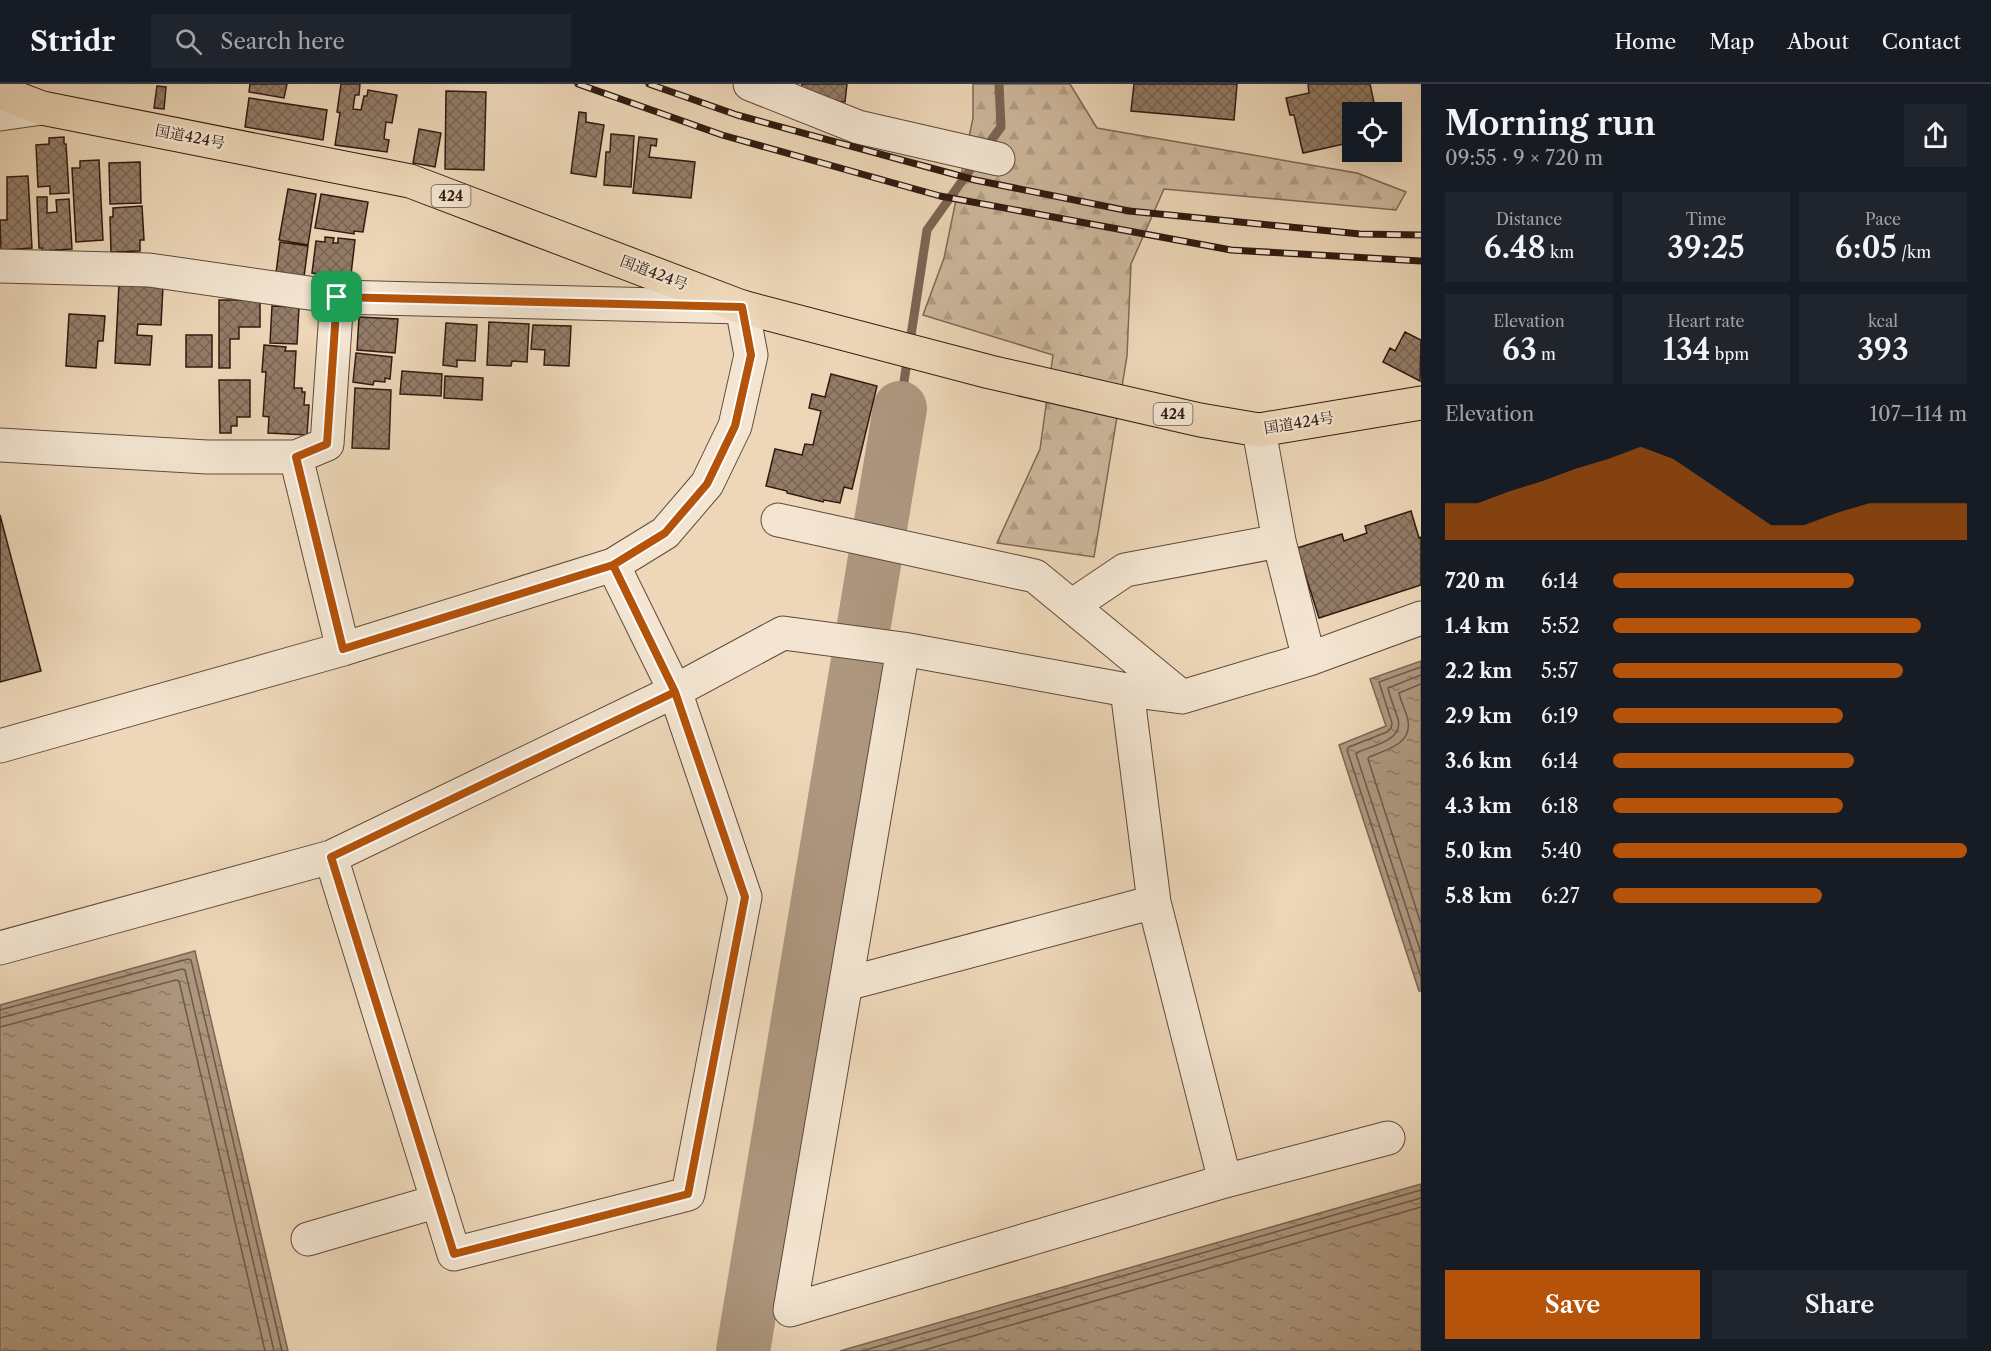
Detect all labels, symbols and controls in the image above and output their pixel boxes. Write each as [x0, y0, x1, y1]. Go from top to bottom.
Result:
search box [151, 14, 571, 68]
text: Stridr [30, 24, 115, 58]
icon: search [172, 25, 205, 58]
text: Search here [220, 28, 345, 55]
text: Home [1615, 29, 1676, 54]
text: Map [1709, 29, 1754, 54]
text: About [1787, 29, 1849, 54]
text: Contact [1882, 29, 1961, 54]
map controls [1342, 102, 1402, 162]
button: locate [1342, 102, 1402, 162]
text: Morning run [1445, 103, 1656, 144]
button: share [1904, 104, 1967, 167]
street label: 国道424号 [153, 120, 227, 153]
text: 09:55 · 9 × 720 m [1445, 146, 1603, 170]
road number: 424 [432, 185, 470, 207]
text: Distance [1496, 209, 1562, 229]
text: Time [1686, 209, 1726, 229]
text: Pace [1865, 209, 1901, 229]
text: 6.48 [1484, 229, 1546, 266]
text: 39:25 [1667, 229, 1745, 266]
text: 6:05 [1835, 229, 1897, 266]
text: km [1546, 242, 1574, 262]
text: /km [1897, 242, 1931, 262]
street label: 国道424号 [618, 251, 691, 294]
pin [311, 271, 362, 322]
icon: arrive [320, 280, 353, 313]
text: Elevation [1493, 311, 1565, 331]
text: Heart rate [1667, 311, 1745, 331]
text: kcal [1868, 311, 1898, 331]
text: 63 [1502, 331, 1537, 368]
text: 134 [1663, 331, 1710, 368]
text: 393 [1857, 331, 1909, 368]
text: m [1537, 344, 1556, 364]
text: bpm [1710, 344, 1749, 364]
text: Elevation [1445, 402, 1534, 426]
text: 107–114 m [1870, 402, 1967, 426]
road number: 424 [1154, 403, 1192, 425]
street label: 国道424号 [1262, 408, 1335, 437]
text: 720 m [1445, 569, 1505, 593]
text: 6:14 [1541, 569, 1578, 593]
text: 1.4 km [1445, 614, 1510, 638]
text: 5:52 [1541, 614, 1580, 638]
text: 2.2 km [1445, 659, 1512, 683]
text: 5:57 [1541, 659, 1578, 683]
text: 2.9 km [1445, 704, 1512, 728]
text: 6:19 [1541, 704, 1578, 728]
text: 3.6 km [1445, 749, 1512, 773]
text: 6:14 [1541, 749, 1578, 773]
text: 4.3 km [1445, 794, 1512, 818]
text: 6:18 [1541, 794, 1579, 818]
text: 5.0 km [1445, 839, 1512, 863]
text: 5:40 [1541, 839, 1582, 863]
text: 5.8 km [1445, 884, 1512, 908]
text: 6:27 [1541, 884, 1580, 908]
button: Save [1445, 1270, 1700, 1339]
button: Share [1712, 1270, 1967, 1339]

